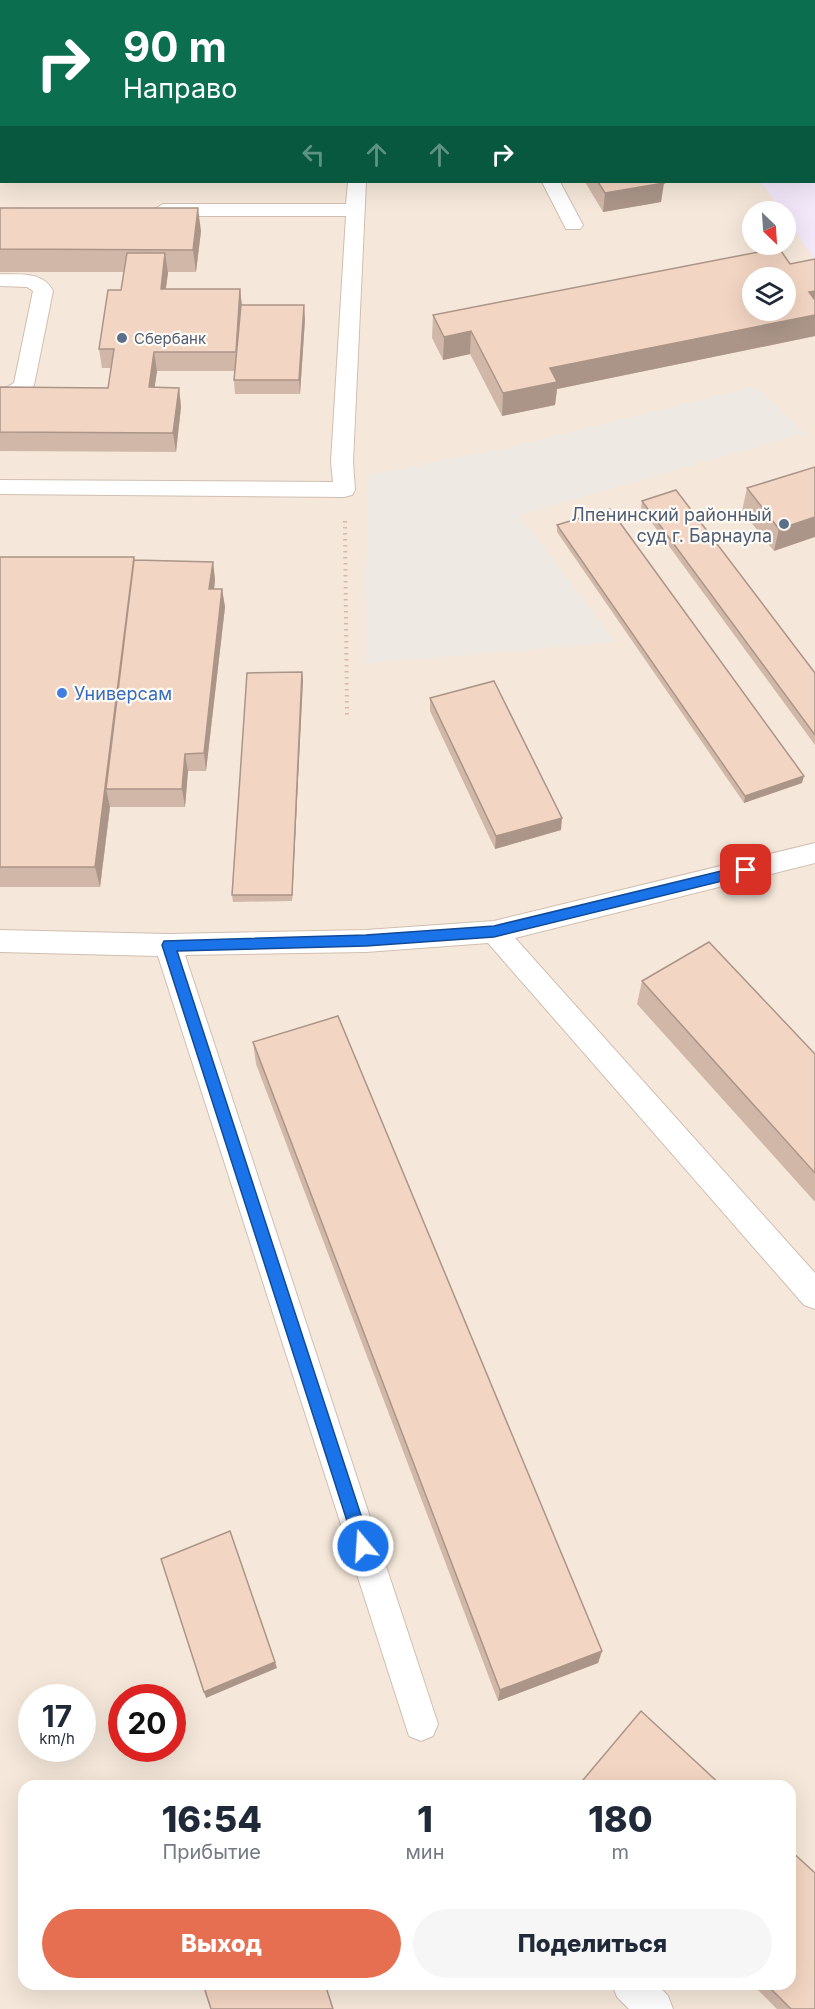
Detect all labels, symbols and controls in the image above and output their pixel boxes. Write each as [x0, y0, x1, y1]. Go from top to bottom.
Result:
text: 90 m [123, 21, 227, 72]
icon: right [24, 24, 102, 102]
text: Направо [123, 72, 238, 105]
icon: left [297, 138, 330, 171]
icon: ahead [360, 138, 393, 171]
icon: ahead [423, 138, 456, 171]
icon: right [486, 138, 519, 171]
north arrow [742, 201, 796, 255]
map controls [742, 201, 796, 321]
button: layers [742, 267, 796, 321]
place label: Сбербанк [134, 329, 206, 348]
marker: Сбербанк [115, 331, 129, 345]
place label: Лпенинский районный суд г. Барнаула [571, 504, 772, 546]
marker: Лпенинский районный суд г. Барнаула [777, 517, 791, 531]
place label: Универсам [74, 683, 172, 704]
marker: Универсам [55, 686, 69, 700]
pin [720, 844, 771, 895]
icon: arrive [729, 853, 762, 886]
position arrow [331, 1514, 395, 1578]
speed limit sign: 20 [108, 1684, 186, 1762]
text: 17 [42, 1698, 72, 1734]
text: km/h [39, 1729, 75, 1748]
text: 16:54 [161, 1797, 262, 1841]
text: 1 [417, 1797, 433, 1841]
text: 180 [588, 1797, 653, 1841]
text: Прибытие [162, 1840, 261, 1864]
text: мин [405, 1840, 445, 1864]
text: m [611, 1840, 629, 1864]
button: Выход [42, 1909, 401, 1978]
button: Поделиться [413, 1909, 772, 1978]

